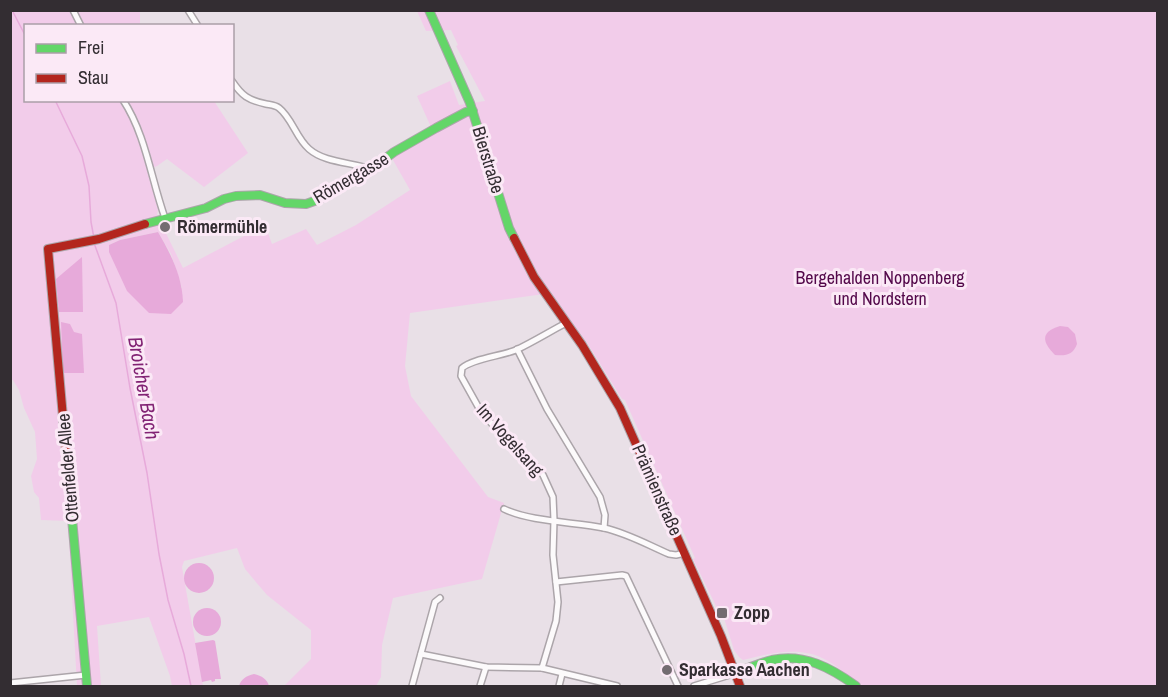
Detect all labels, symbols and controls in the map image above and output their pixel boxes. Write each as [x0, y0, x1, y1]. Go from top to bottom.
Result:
legend [24, 24, 234, 102]
text: Frei [78, 35, 104, 60]
text: Stau [78, 65, 108, 90]
street label: Bierstraße [466, 123, 511, 196]
street label: Römergasse [308, 146, 393, 209]
place label: Römermühle [177, 214, 267, 239]
marker: Römermühle [158, 220, 172, 234]
park label: Bergehalden Noppenberg und Nordstern [795, 265, 965, 311]
water label: Broicher Bach [122, 334, 167, 441]
street label: Im Vogelsang [471, 398, 550, 482]
street label: Ottenfelder Allee [50, 413, 85, 523]
street label: Prämienstraße [626, 440, 689, 539]
place label: Zopp [734, 600, 770, 625]
marker: Zopp [715, 606, 729, 620]
place label: Sparkasse Aachen [679, 657, 810, 682]
marker: Sparkasse Aachen [660, 663, 674, 677]

